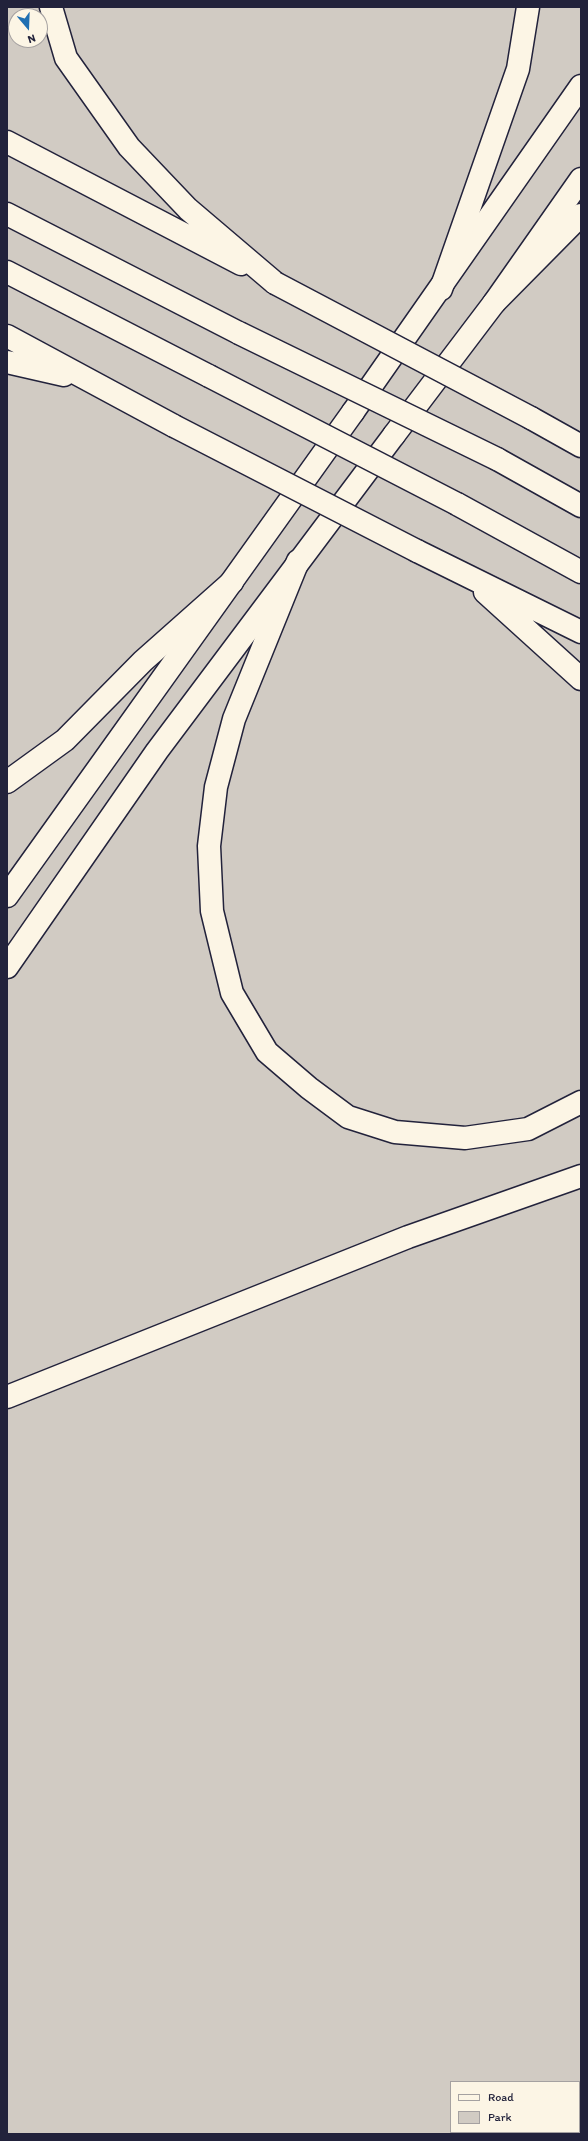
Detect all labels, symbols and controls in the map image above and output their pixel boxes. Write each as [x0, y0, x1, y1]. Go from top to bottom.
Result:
north arrow [8, 8, 48, 48]
text: N [26, 32, 37, 46]
legend [450, 2081, 580, 2133]
text: Road [488, 2090, 514, 2104]
text: Park [488, 2110, 512, 2124]

